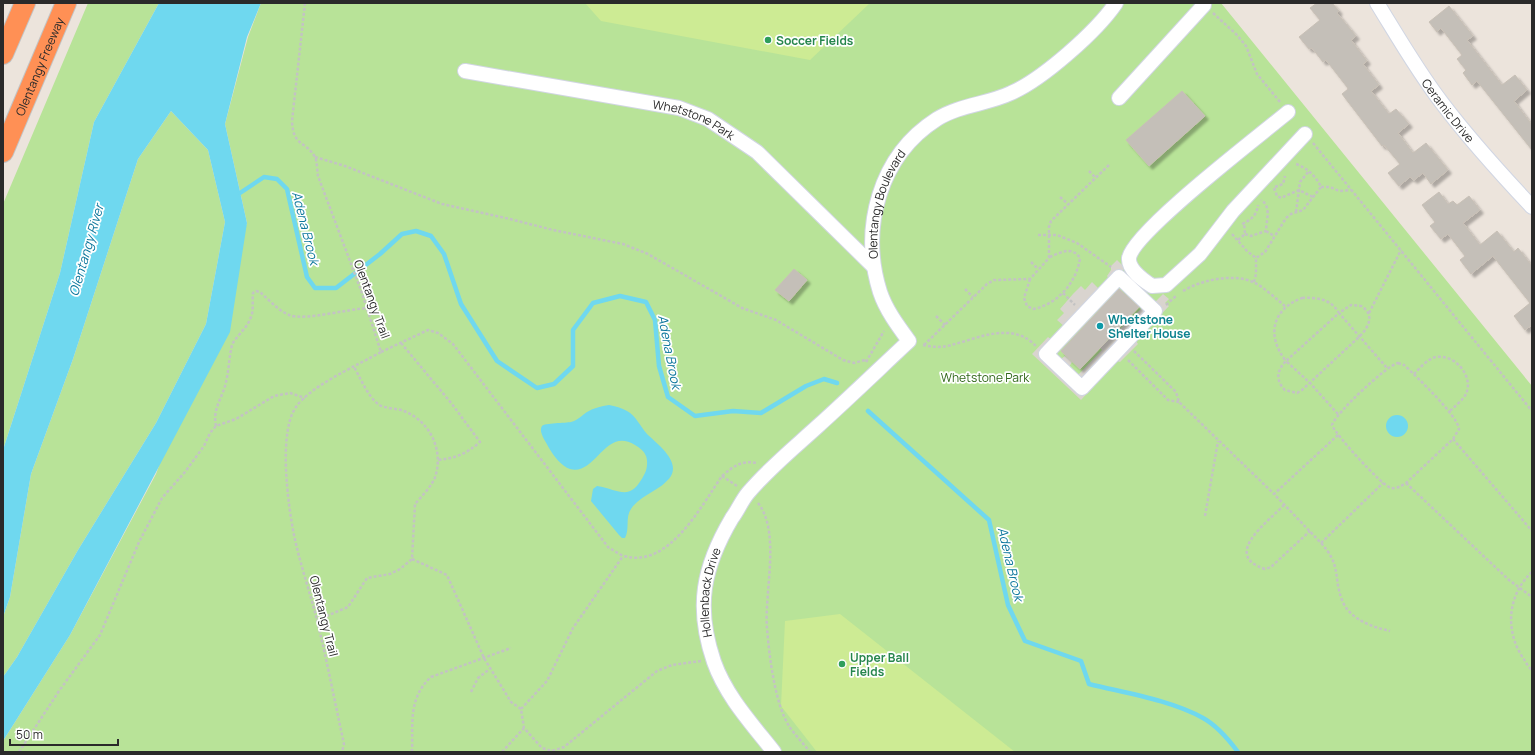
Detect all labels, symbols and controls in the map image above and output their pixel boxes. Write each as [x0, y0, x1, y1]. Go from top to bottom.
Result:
street label: Olentangy Freeway [11, 14, 68, 118]
place label: Soccer Fields [776, 32, 854, 49]
marker: Soccer Fields [763, 35, 773, 45]
street label: Ceramic Drive [1418, 75, 1479, 146]
street label: Whetstone Park [651, 95, 739, 144]
street label: Olentangy Boulevard [864, 146, 909, 260]
water label: Adena Brook [288, 189, 324, 269]
water label: Olentangy River [64, 200, 108, 298]
street label: Olentangy Trail [350, 257, 394, 341]
place label: Whetstone Shelter House [1108, 311, 1191, 342]
water label: Adena Brook [654, 313, 686, 393]
marker: Whetstone Shelter House [1095, 321, 1105, 331]
park label: Whetstone Park [941, 369, 1030, 386]
water label: Adena Brook [994, 525, 1029, 605]
street label: Hollenback Drive [695, 545, 724, 639]
street label: Olentangy Trail [306, 574, 342, 658]
place label: Upper Ball Fields [850, 649, 909, 680]
marker: Upper Ball Fields [837, 659, 847, 669]
scale bar [10, 721, 118, 747]
text: 50 m [16, 726, 43, 743]

